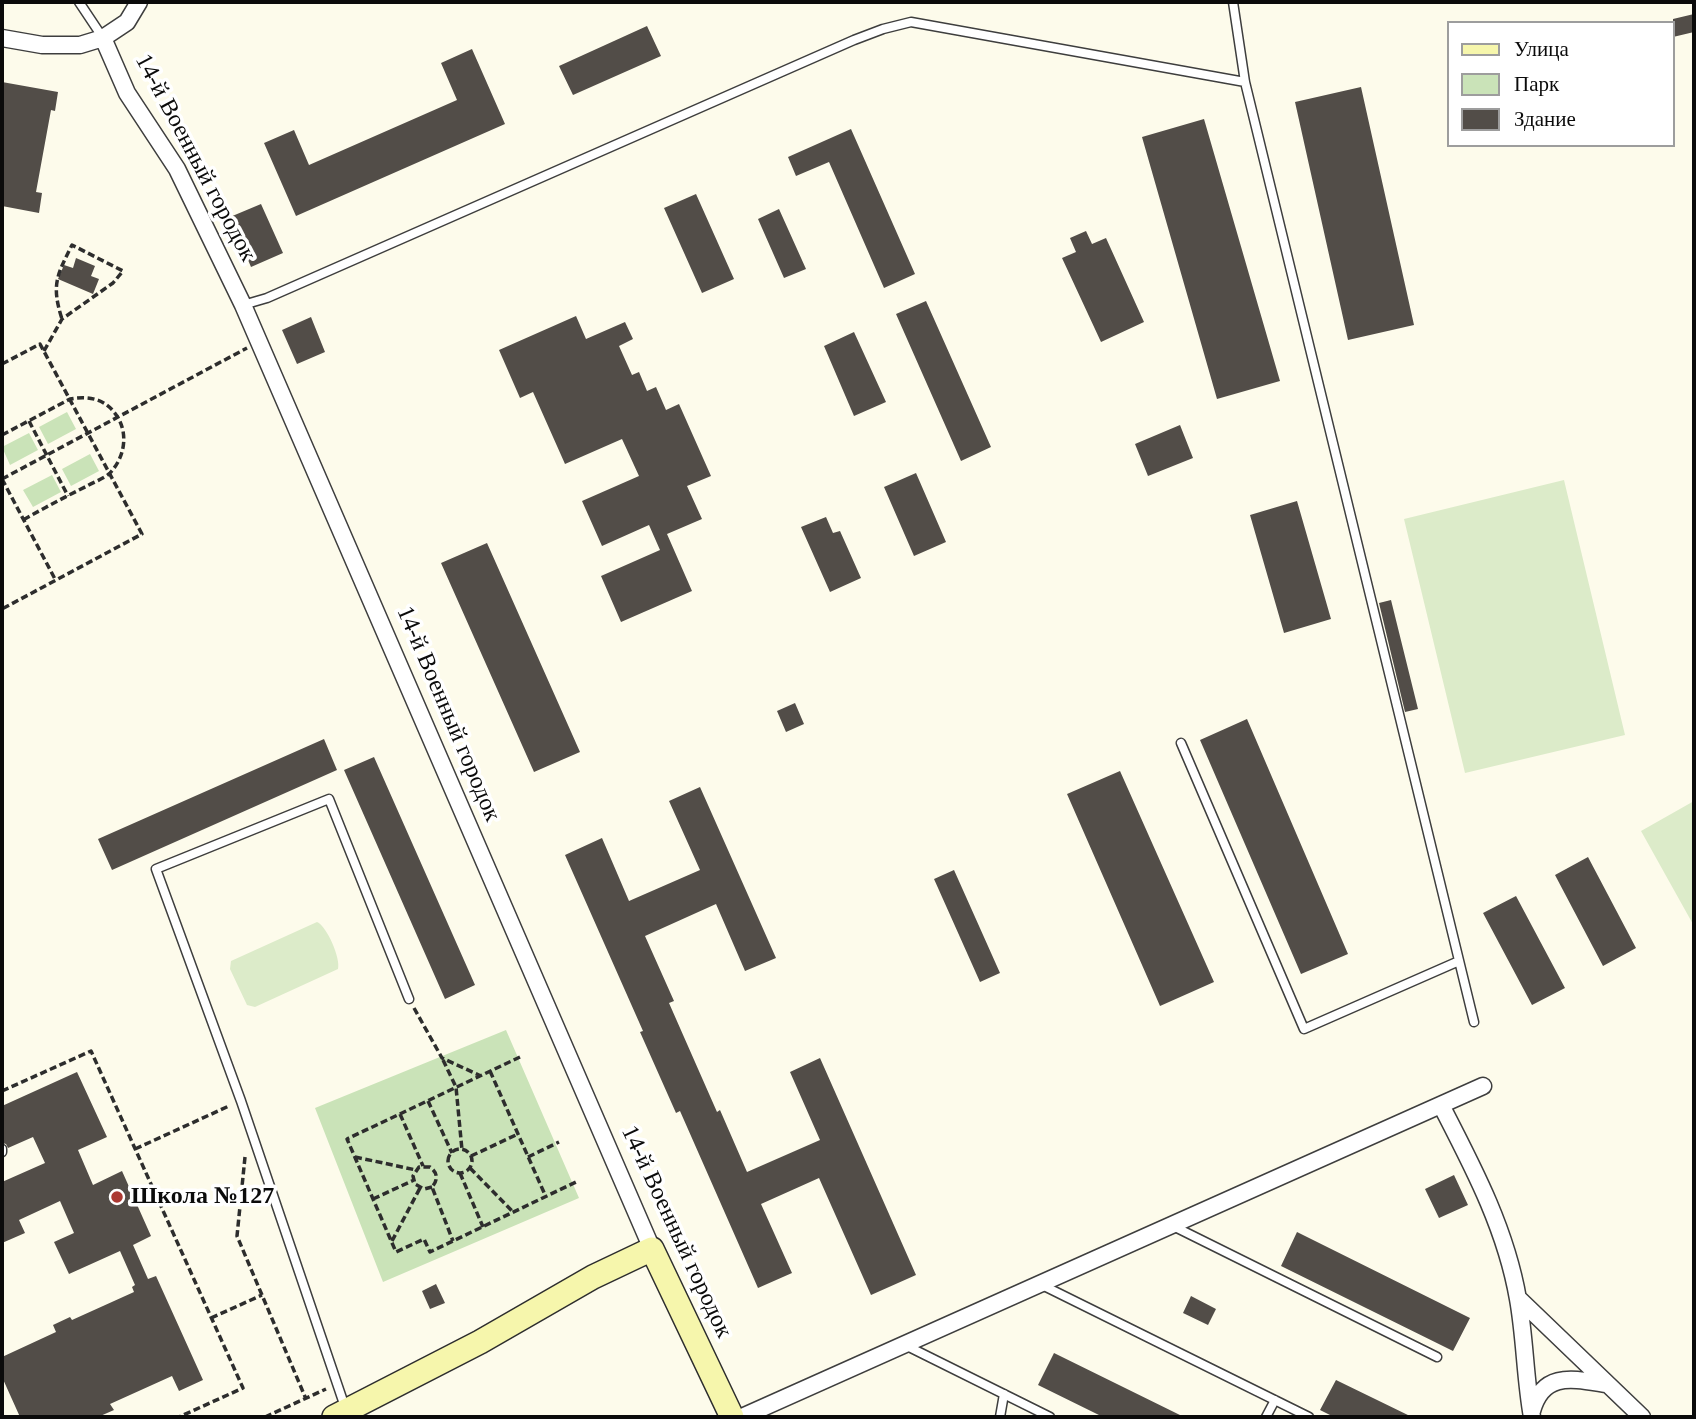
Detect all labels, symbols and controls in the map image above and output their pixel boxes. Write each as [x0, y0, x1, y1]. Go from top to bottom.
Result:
legend [1448, 21, 1675, 147]
text: Улица [1514, 37, 1569, 61]
street label: 14-й Военный городок [128, 49, 262, 267]
text: Парк [1514, 72, 1559, 96]
text: Здание [1514, 107, 1576, 131]
street label: 14-й Военный городок [390, 602, 506, 826]
street label: 14-й Военный городок [614, 1121, 738, 1343]
place label: Школа №127 [131, 1183, 274, 1211]
marker: Школа №127 [109, 1189, 125, 1205]

